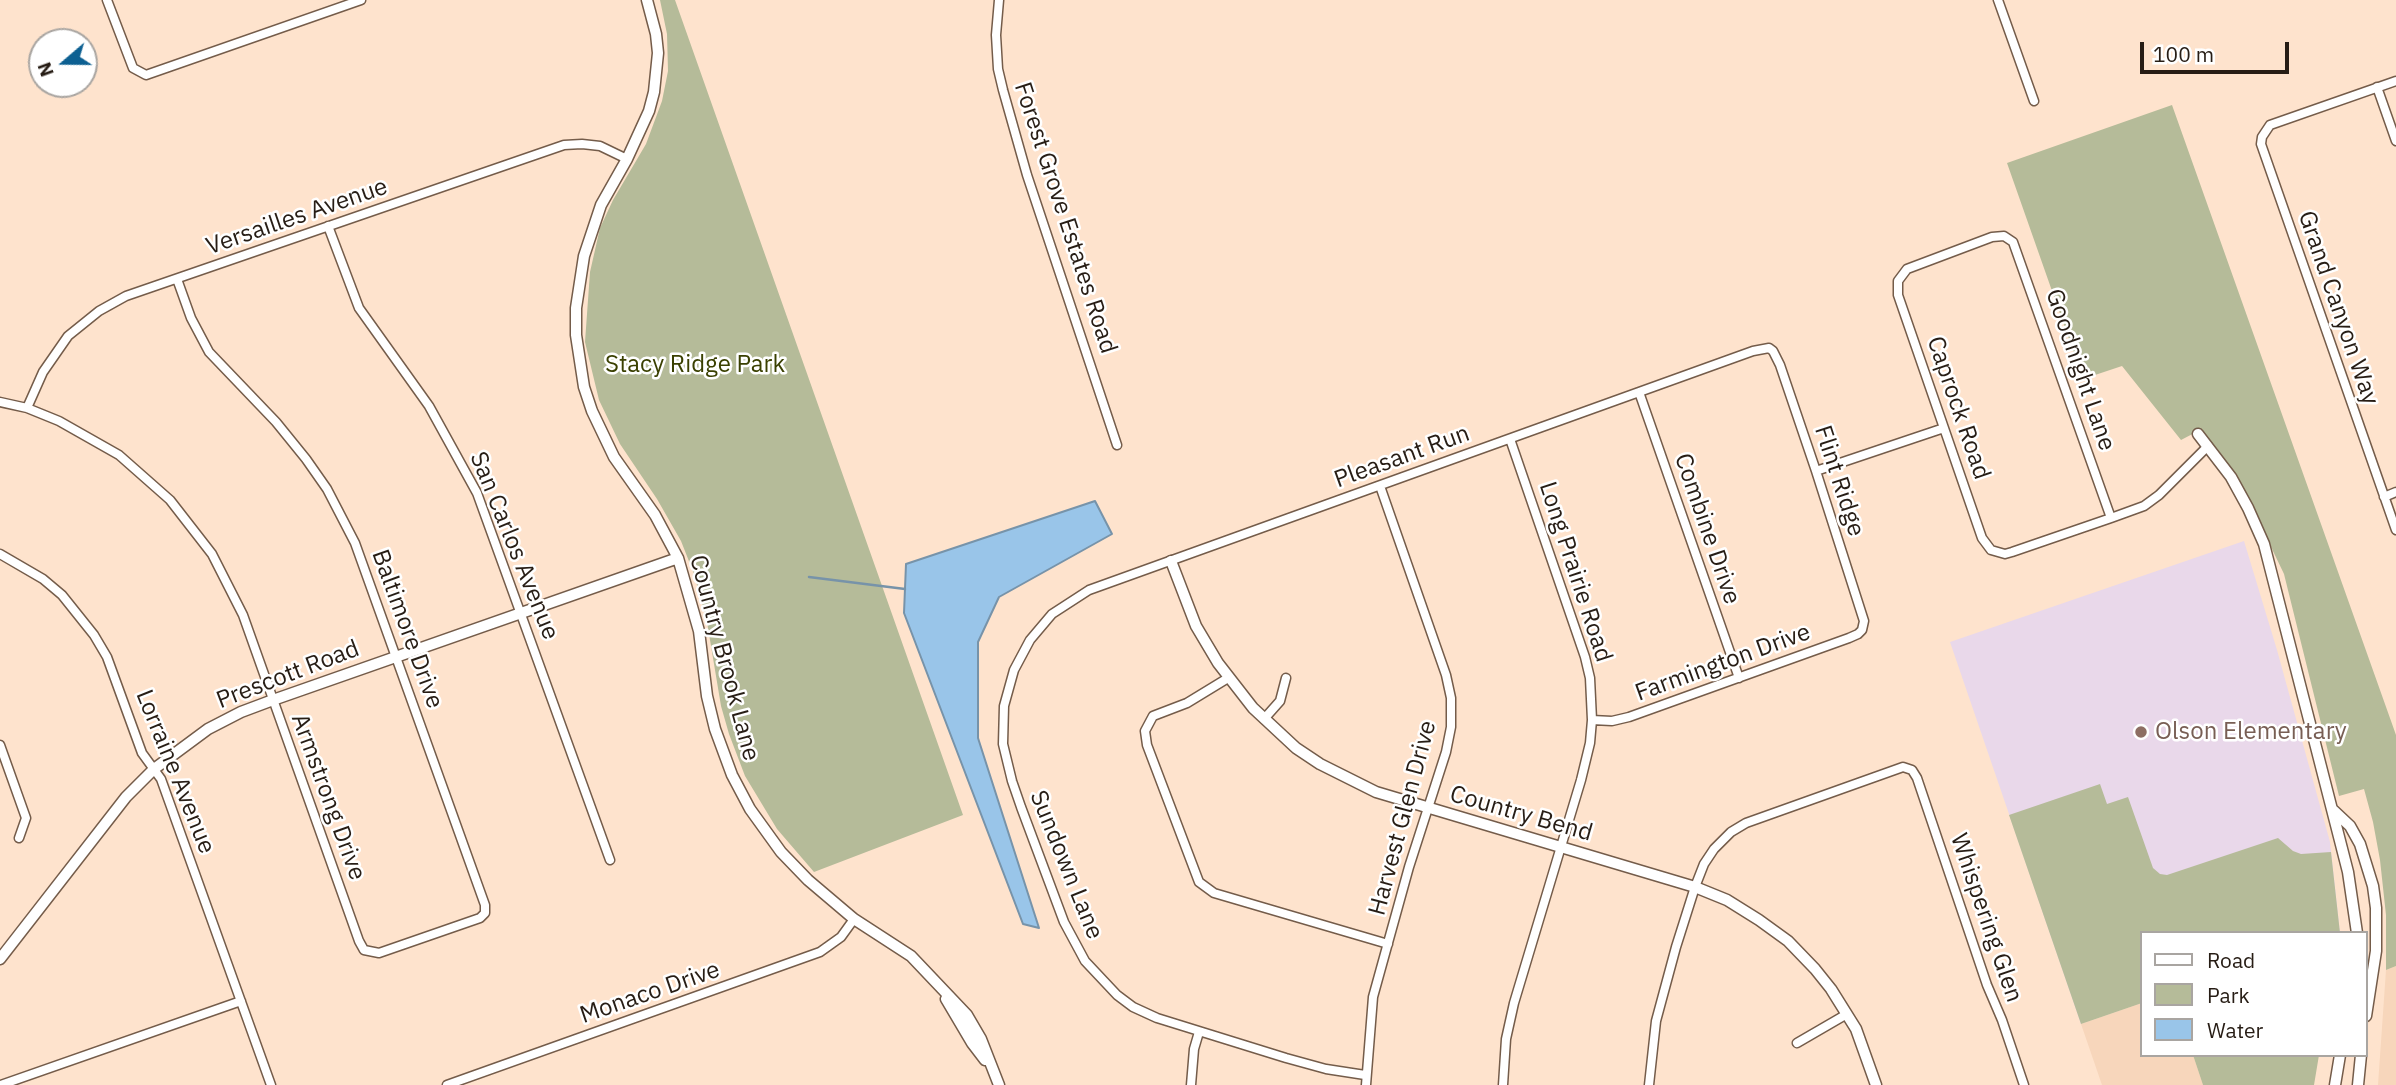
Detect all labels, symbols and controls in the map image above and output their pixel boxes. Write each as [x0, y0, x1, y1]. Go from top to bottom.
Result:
north arrow [28, 28, 98, 98]
scale bar [2144, 28, 2293, 72]
text: 100 m [2153, 40, 2214, 68]
text: N [32, 59, 59, 80]
street label: Forest Grove Estates Road [1007, 79, 1123, 357]
street label: Versailles Avenue [202, 172, 392, 262]
street label: Grand Canyon Way [2291, 207, 2385, 409]
street label: Goodnight Lane [2039, 285, 2121, 455]
street label: Caprock Road [1920, 333, 1996, 483]
park label: Stacy Ridge Park [605, 351, 785, 379]
street label: Pleasant Run [1330, 419, 1474, 495]
street label: Flint Ridge [1808, 422, 1870, 540]
street label: San Carlos Avenue [463, 448, 565, 644]
street label: Combine Drive [1668, 450, 1746, 608]
street label: Long Prairie Road [1532, 478, 1618, 666]
street label: Baltimore Drive [365, 546, 449, 712]
street label: Country Brook Lane [683, 552, 765, 764]
street label: Farmington Drive [1632, 618, 1814, 708]
street label: Prescott Road [212, 635, 364, 715]
street label: Lorraine Avenue [129, 686, 221, 858]
street label: Armstrong Drive [285, 710, 371, 884]
street label: Harvest Glen Drive [1363, 717, 1443, 919]
place label: Olson Elementary [2155, 718, 2347, 746]
marker: Olson Elementary [2133, 724, 2149, 740]
street label: Country Bend [1446, 780, 1596, 848]
street label: Sundown Lane [1023, 786, 1109, 944]
street label: Whispering Glen [1944, 830, 2028, 1006]
legend [2140, 931, 2368, 1057]
text: Road [2207, 946, 2255, 974]
street label: Monaco Drive [576, 956, 724, 1030]
text: Park [2207, 981, 2250, 1009]
text: Water [2207, 1016, 2263, 1044]

